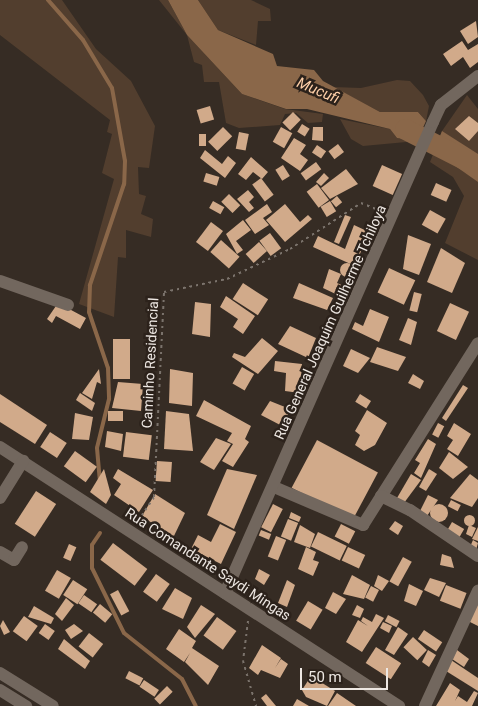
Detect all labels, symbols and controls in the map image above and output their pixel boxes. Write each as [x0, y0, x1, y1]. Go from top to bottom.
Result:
water label: Mucufi [294, 74, 342, 108]
street label: Rua General Joaquim Guilherme Tchiloya [270, 202, 390, 442]
street label: Caminho Residencial [138, 297, 162, 429]
street label: Rua Comandante Saydi Mingas [122, 504, 294, 624]
scale bar [303, 658, 390, 690]
text: 50 m [308, 668, 342, 686]

